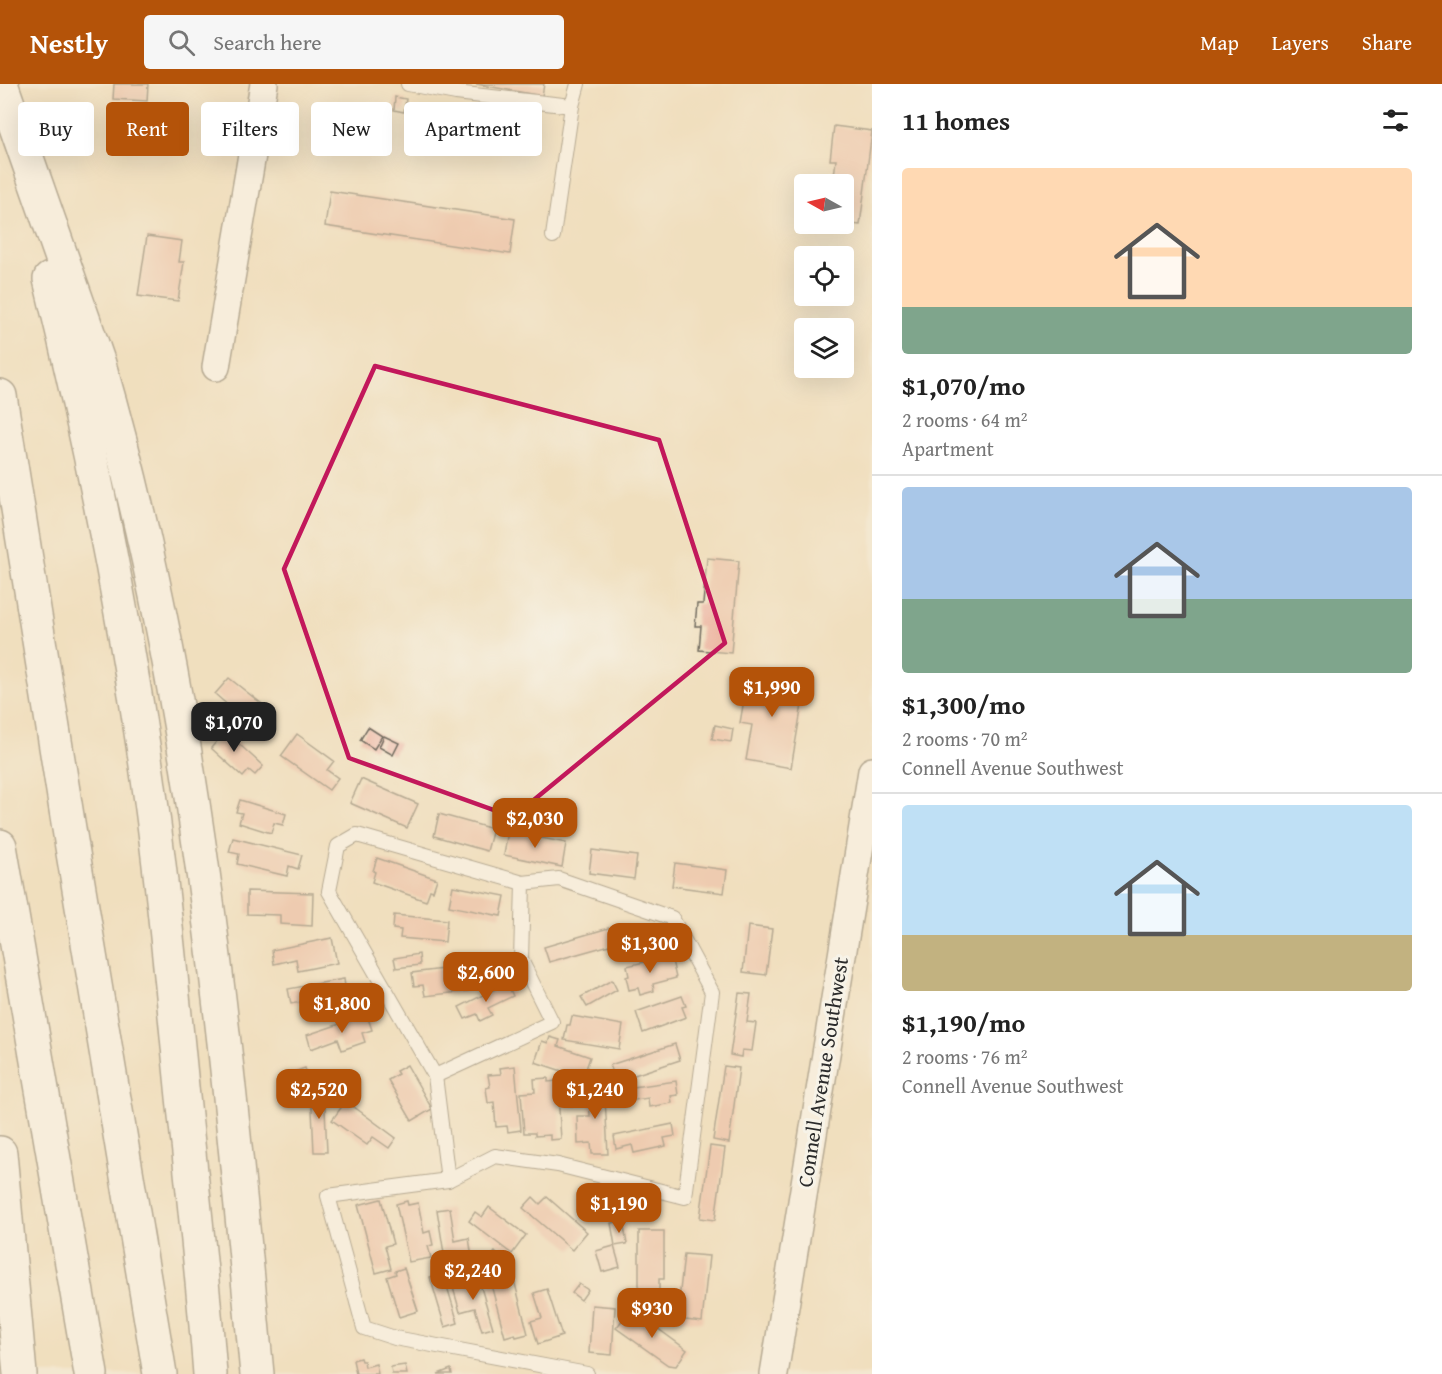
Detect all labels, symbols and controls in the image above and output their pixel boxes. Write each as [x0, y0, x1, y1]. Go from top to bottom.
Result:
search box [144, 15, 564, 69]
text: Nestly [30, 22, 108, 63]
icon: search [165, 26, 198, 59]
text: Search here [213, 26, 322, 58]
text: Map [1200, 27, 1239, 58]
text: Layers [1272, 27, 1329, 58]
text: Share [1362, 27, 1412, 58]
text: 11 homes [902, 101, 1010, 140]
chip: Buy [18, 102, 94, 156]
chip: Rent [106, 102, 189, 156]
chip: Filters [201, 102, 299, 156]
chip: New [311, 102, 392, 156]
chip: Apartment [404, 102, 542, 156]
icon: filters [1379, 104, 1412, 137]
north arrow [794, 174, 854, 234]
map controls [794, 174, 854, 378]
icon: home [1103, 207, 1211, 315]
button: locate [794, 246, 854, 306]
button: layers [794, 318, 854, 378]
text: $1,070/mo [902, 366, 1025, 405]
text: 2 rooms · 64 m² [902, 405, 1028, 434]
text: Apartment [902, 434, 994, 463]
icon: home [1103, 526, 1211, 634]
pin: $1,990 [723, 667, 821, 718]
text: $1,990 [743, 672, 801, 701]
text: $1,300/mo [902, 685, 1025, 724]
pin: $1,070 [185, 702, 283, 753]
text: $1,070 [205, 707, 263, 736]
text: 2 rooms · 70 m² [902, 724, 1028, 753]
text: Connell Avenue Southwest [902, 753, 1124, 782]
pin: $2,030 [486, 798, 584, 849]
text: $2,030 [506, 803, 564, 832]
icon: home [1103, 844, 1211, 952]
pin: $1,300 [601, 923, 699, 974]
text: $1,300 [621, 928, 679, 957]
pin: $2,600 [437, 952, 535, 1003]
street label: Connell Avenue Southwest [789, 954, 856, 1189]
text: $2,600 [457, 957, 515, 986]
pin: $1,800 [293, 983, 391, 1034]
text: $1,800 [313, 988, 371, 1017]
text: $1,190/mo [902, 1003, 1025, 1042]
text: 2 rooms · 76 m² [902, 1042, 1028, 1071]
pin: $2,520 [270, 1069, 368, 1120]
pin: $1,240 [546, 1069, 644, 1120]
text: Connell Avenue Southwest [902, 1071, 1124, 1100]
text: $2,520 [290, 1074, 348, 1103]
text: $1,240 [566, 1074, 624, 1103]
pin: $1,190 [570, 1183, 668, 1234]
text: $1,190 [590, 1188, 648, 1217]
pin: $2,240 [424, 1250, 522, 1301]
text: $2,240 [444, 1255, 502, 1284]
pin: $930 [616, 1288, 688, 1339]
text: $930 [631, 1293, 673, 1322]

